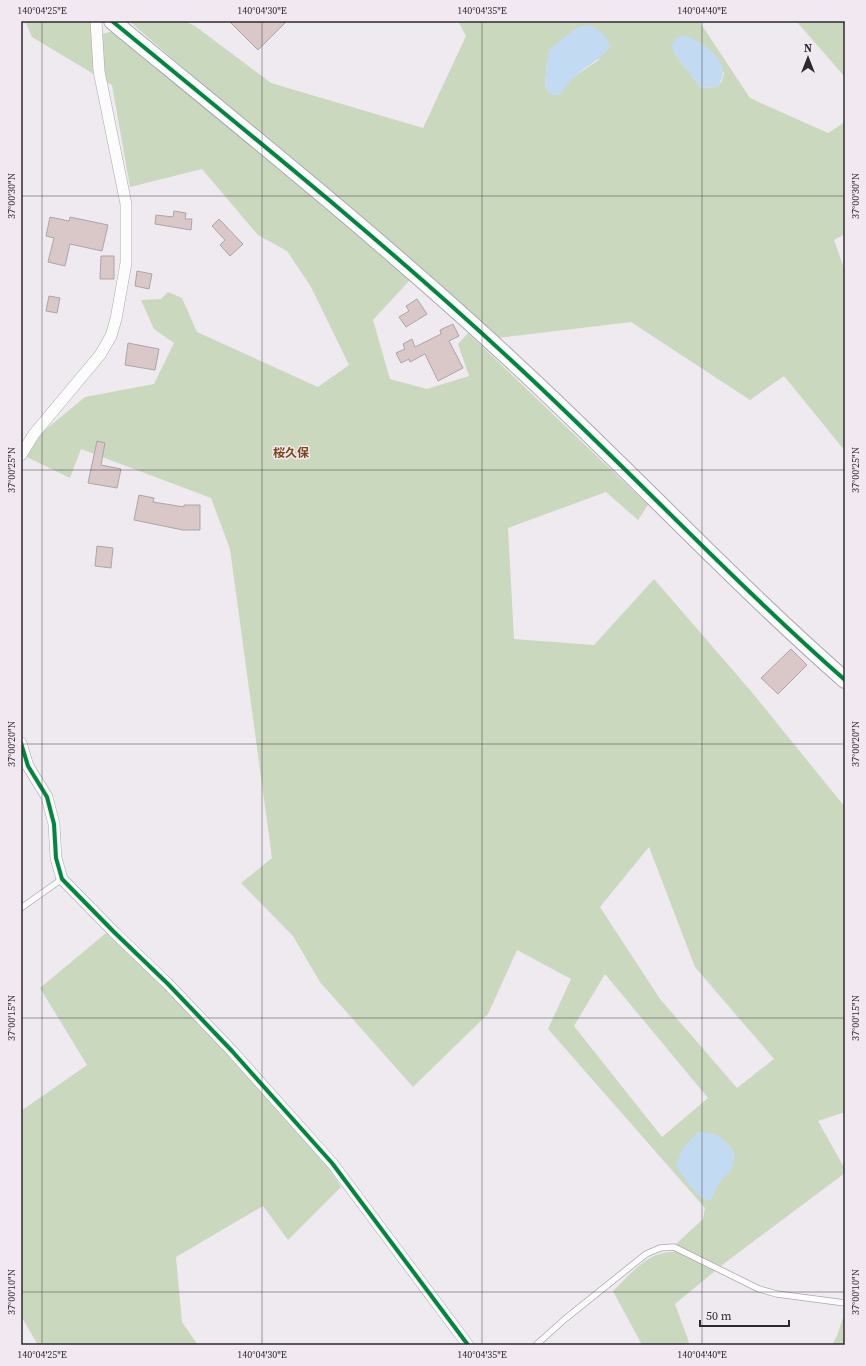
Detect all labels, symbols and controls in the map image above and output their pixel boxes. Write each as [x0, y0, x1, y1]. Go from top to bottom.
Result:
text: 140°04'25"E [17, 4, 67, 17]
text: 140°04'30"E [237, 4, 287, 17]
text: 140°04'35"E [457, 4, 507, 17]
text: 140°04'40"E [677, 4, 727, 17]
north arrow [788, 38, 828, 78]
text: N [804, 41, 812, 56]
text: 37°00'30"N [5, 173, 18, 219]
text: 37°00'30"N [849, 173, 862, 219]
district label: 桜久保 [273, 445, 309, 461]
text: 37°00'25"N [5, 447, 18, 493]
text: 37°00'25"N [849, 447, 862, 493]
text: 37°00'20"N [5, 721, 18, 767]
text: 37°00'20"N [849, 721, 862, 767]
text: 37°00'15"N [5, 995, 18, 1041]
text: 37°00'15"N [849, 995, 862, 1041]
text: 37°00'10"N [5, 1269, 18, 1315]
text: 37°00'10"N [849, 1269, 862, 1315]
scale bar [700, 1302, 789, 1328]
text: 50 m [706, 1308, 732, 1324]
text: 140°04'25"E [17, 1348, 67, 1361]
text: 140°04'30"E [237, 1348, 287, 1361]
text: 140°04'35"E [457, 1348, 507, 1361]
text: 140°04'40"E [677, 1348, 727, 1361]

